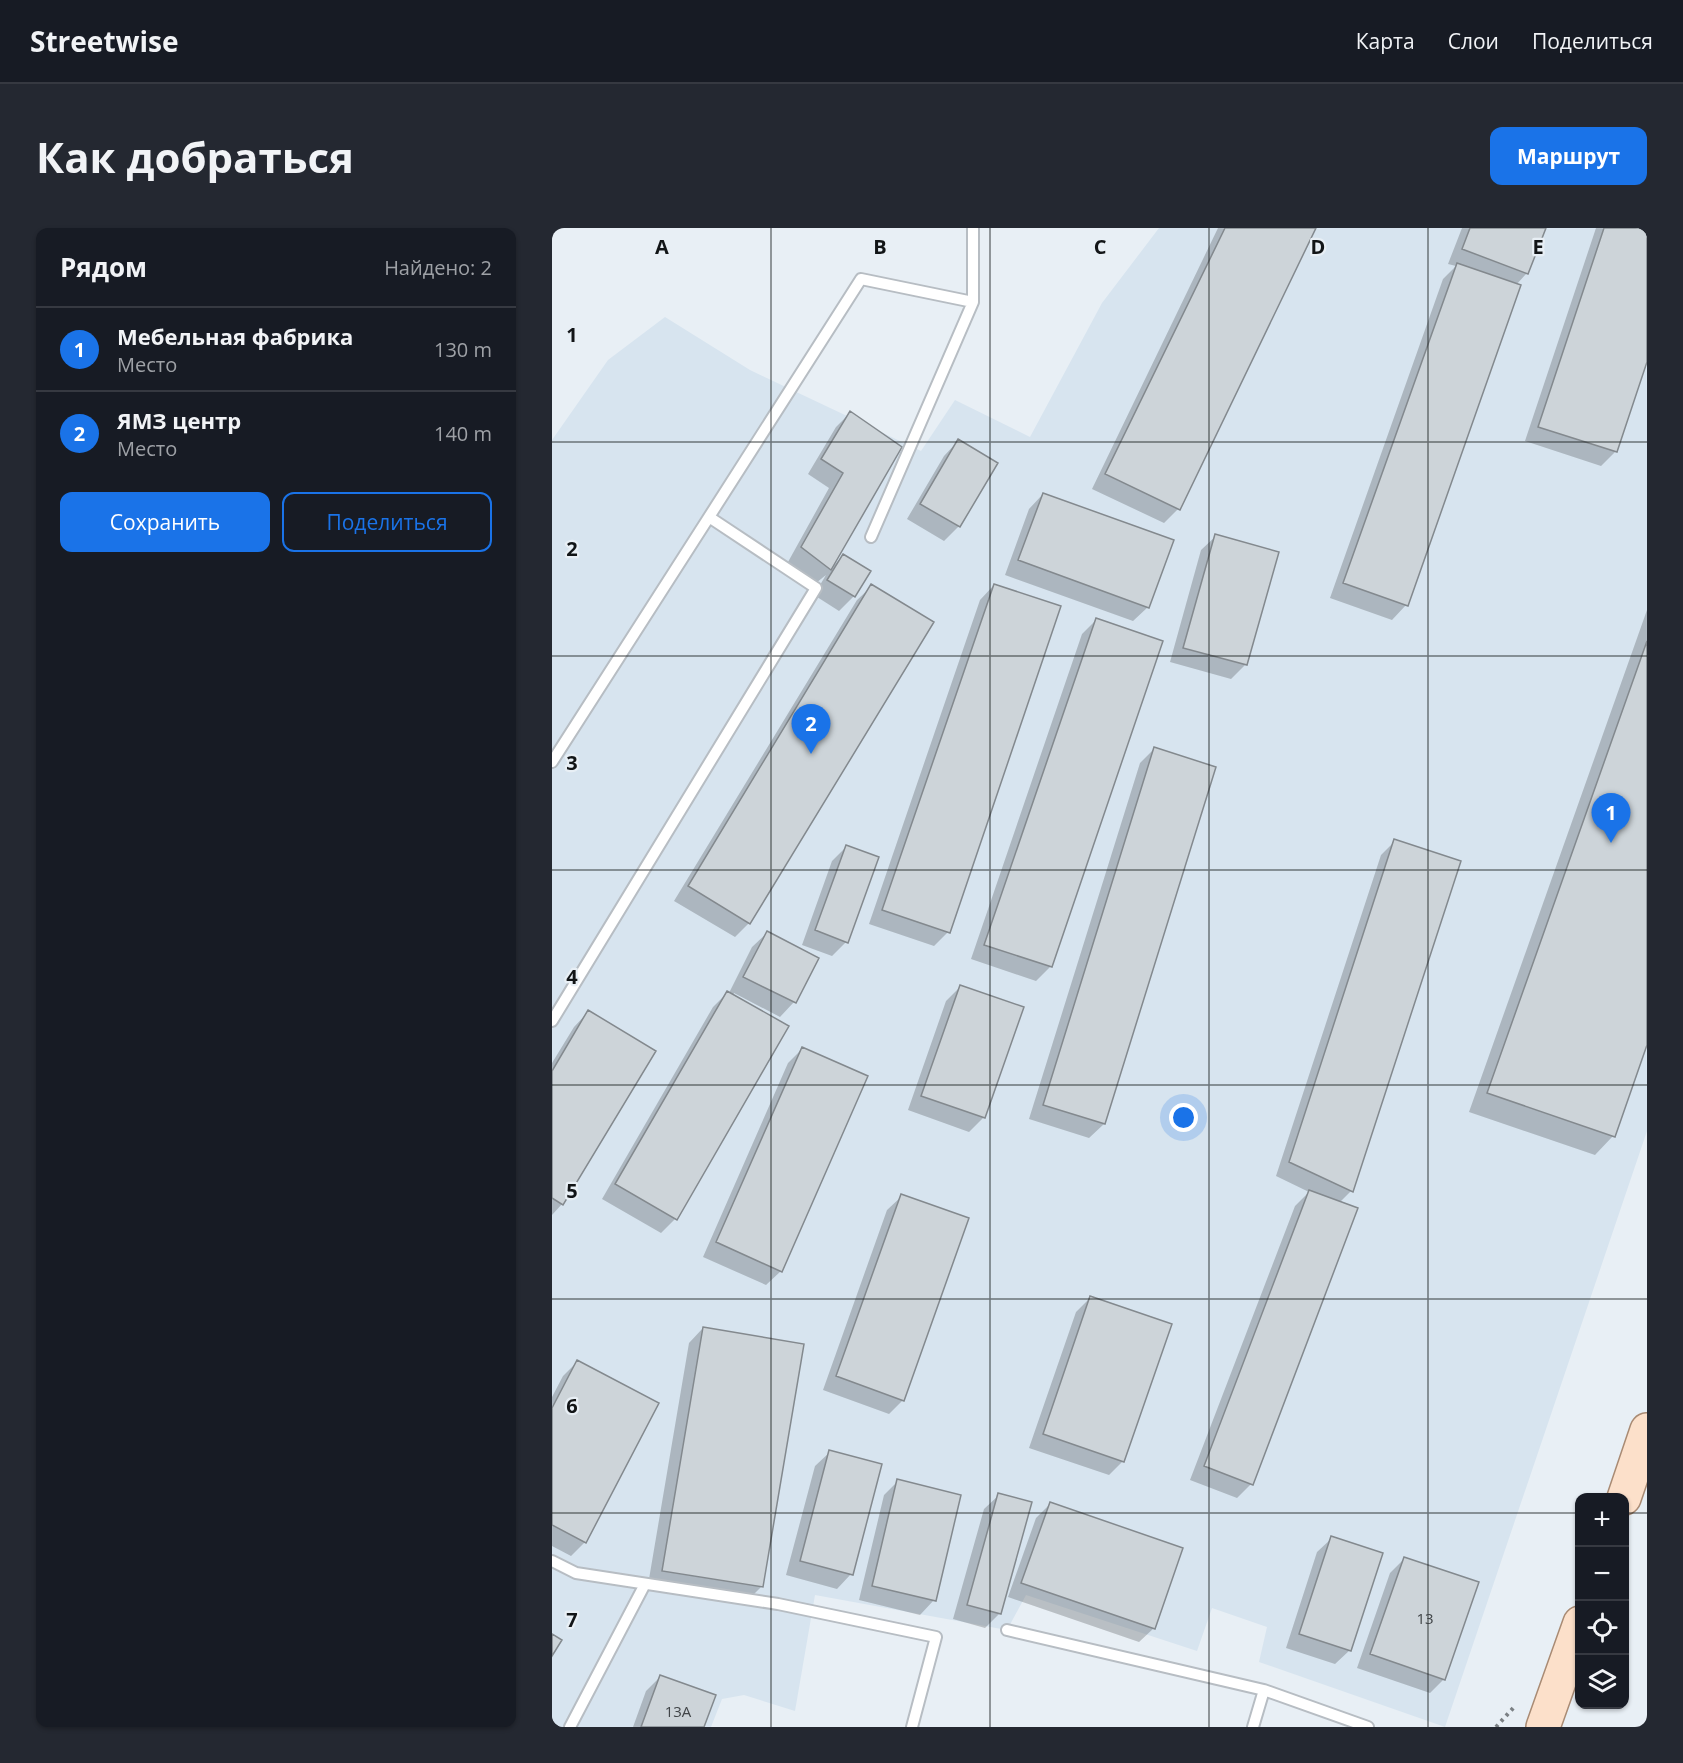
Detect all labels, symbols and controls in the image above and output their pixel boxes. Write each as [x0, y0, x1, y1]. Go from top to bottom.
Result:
text: Streetwise [30, 22, 179, 60]
text: Карта [1356, 27, 1415, 55]
text: Слои [1448, 27, 1499, 55]
text: Поделиться [1532, 27, 1653, 55]
button: Маршрут [1490, 127, 1647, 185]
text: Как добраться [36, 128, 354, 185]
text: A [655, 233, 669, 260]
text: B [873, 233, 887, 260]
text: C [1094, 233, 1107, 260]
text: D [1311, 233, 1325, 260]
text: E [1532, 233, 1544, 260]
text: Рядом [60, 249, 147, 285]
text: Найдено: 2 [384, 254, 492, 281]
text: Мебельная фабрика [117, 321, 353, 351]
text: 1 [566, 321, 578, 348]
text: 1 [74, 336, 85, 363]
text: 130 m [434, 336, 492, 363]
text: Место [117, 351, 177, 378]
text: ЯМЗ центр [117, 405, 241, 435]
text: 2 [74, 420, 85, 447]
text: 140 m [434, 420, 492, 447]
text: Место [117, 435, 177, 462]
button: Сохранить [60, 492, 270, 552]
button: Поделиться [282, 492, 492, 552]
text: 2 [566, 535, 578, 562]
pin: 2 [792, 704, 830, 754]
text: 3 [566, 749, 578, 776]
pin: 1 [1592, 794, 1630, 843]
text: 4 [566, 963, 578, 990]
your location [1169, 1103, 1198, 1132]
text: 5 [566, 1177, 578, 1204]
text: 6 [566, 1392, 578, 1419]
map controls [1575, 1493, 1629, 1709]
button: + [1575, 1493, 1629, 1547]
button: − [1575, 1547, 1629, 1601]
button: locate [1575, 1601, 1629, 1655]
text: 7 [566, 1606, 578, 1633]
house number: 13 [1416, 1608, 1434, 1628]
button: layers [1575, 1655, 1629, 1709]
house number: 13А [665, 1701, 692, 1721]

